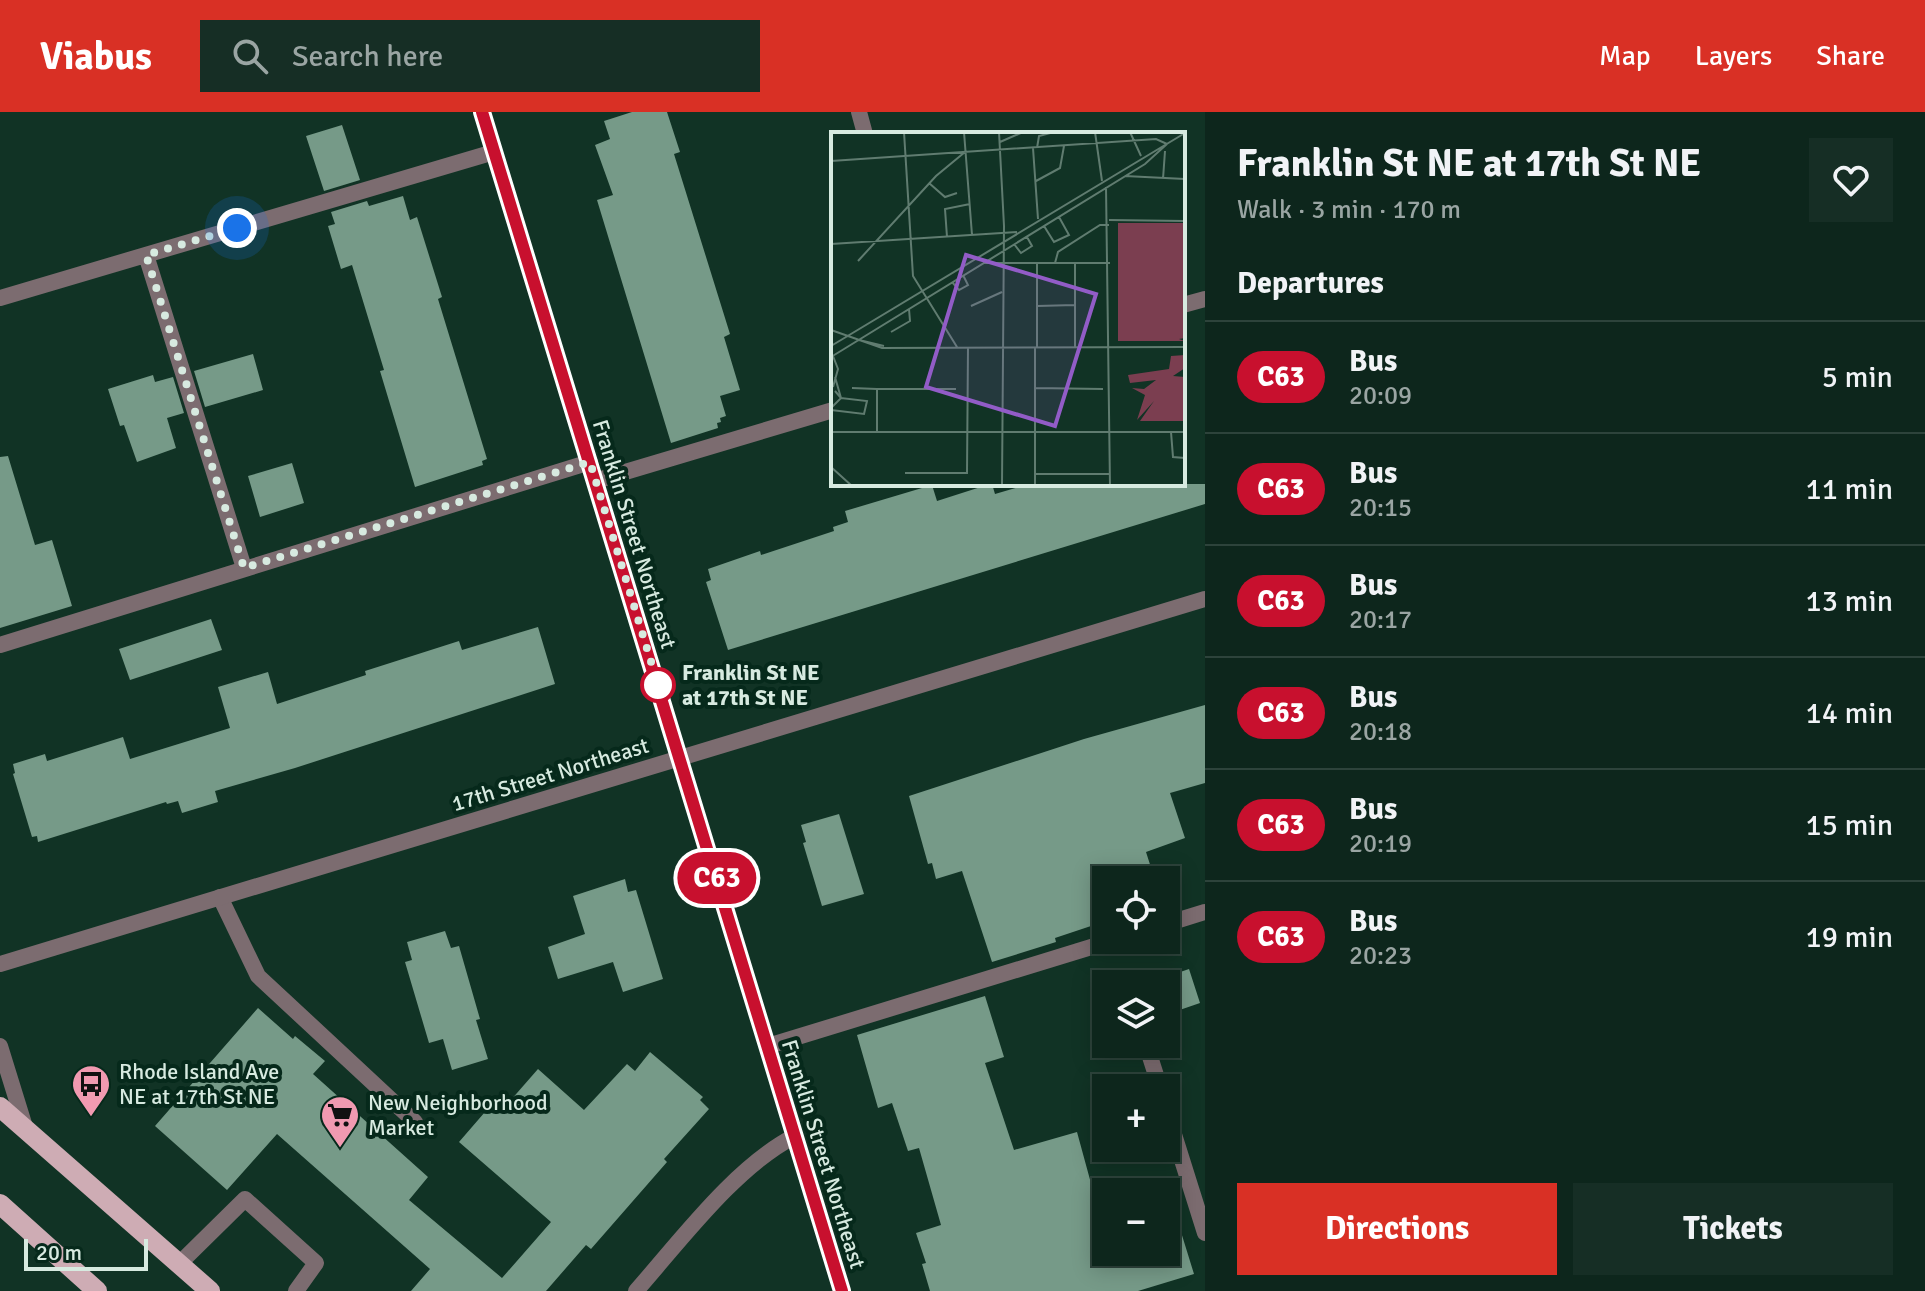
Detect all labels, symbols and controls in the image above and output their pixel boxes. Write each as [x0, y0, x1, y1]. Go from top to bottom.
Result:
search box [200, 20, 760, 92]
text: Viabus [40, 33, 152, 80]
icon: search [228, 34, 272, 78]
text: Search here [292, 38, 443, 75]
text: Map [1599, 39, 1651, 73]
text: Layers [1695, 39, 1772, 73]
text: Share [1816, 39, 1885, 73]
inset map [831, 132, 1185, 486]
button: heart [1809, 138, 1893, 222]
text: Franklin St NE at 17th St NE [1237, 140, 1701, 187]
text: Walk · 3 min · 170 m [1237, 194, 1461, 226]
your location [217, 208, 257, 248]
text: Departures [1237, 265, 1384, 302]
text: Bus [1349, 343, 1397, 380]
text: 5 min [1822, 359, 1893, 396]
text: C63 [1257, 360, 1305, 394]
text: 20:09 [1349, 380, 1412, 412]
street label: Franklin Street Northeast [587, 416, 682, 652]
text: Bus [1349, 455, 1397, 492]
text: 11 min [1806, 471, 1893, 508]
text: C63 [1257, 472, 1305, 506]
text: 20:15 [1349, 492, 1412, 524]
text: Bus [1349, 567, 1397, 604]
text: 13 min [1806, 583, 1893, 620]
text: C63 [1257, 584, 1305, 618]
text: 20:17 [1349, 604, 1412, 636]
place label: Franklin St NE at 17th St NE [682, 659, 820, 711]
marker: Franklin St NE at 17th St NE [641, 668, 675, 702]
text: Bus [1349, 679, 1397, 716]
text: 14 min [1806, 695, 1893, 732]
text: C63 [1257, 696, 1305, 730]
text: 20:18 [1349, 716, 1412, 748]
street label: 17th Street Northeast [448, 732, 652, 817]
text: Bus [1349, 791, 1397, 828]
text: 15 min [1806, 807, 1893, 844]
text: C63 [1257, 808, 1305, 842]
text: 20:19 [1349, 828, 1412, 860]
line badge: C63 [671, 852, 763, 904]
text: C63 [693, 861, 741, 895]
map controls [1092, 866, 1180, 1266]
button: locate [1092, 866, 1180, 954]
text: Bus [1349, 903, 1397, 940]
text: 19 min [1806, 919, 1893, 956]
text: C63 [1257, 920, 1305, 954]
text: 20:23 [1349, 940, 1412, 972]
button: layers [1092, 970, 1180, 1058]
street label: Franklin Street Northeast [776, 1036, 871, 1272]
place label: Rhode Island Ave NE at 17th St NE [119, 1058, 279, 1110]
bus stop icon: Rhode Island Ave NE at 17th St NE [70, 1063, 112, 1118]
button: + [1092, 1074, 1180, 1162]
place label: New Neighborhood Market [368, 1089, 548, 1141]
supermarket icon: New Neighborhood Market [319, 1094, 361, 1149]
button: − [1092, 1178, 1180, 1266]
button: Directions [1237, 1183, 1557, 1275]
button: Tickets [1573, 1183, 1893, 1275]
scale bar [24, 1235, 148, 1271]
text: 20 m [36, 1239, 82, 1266]

